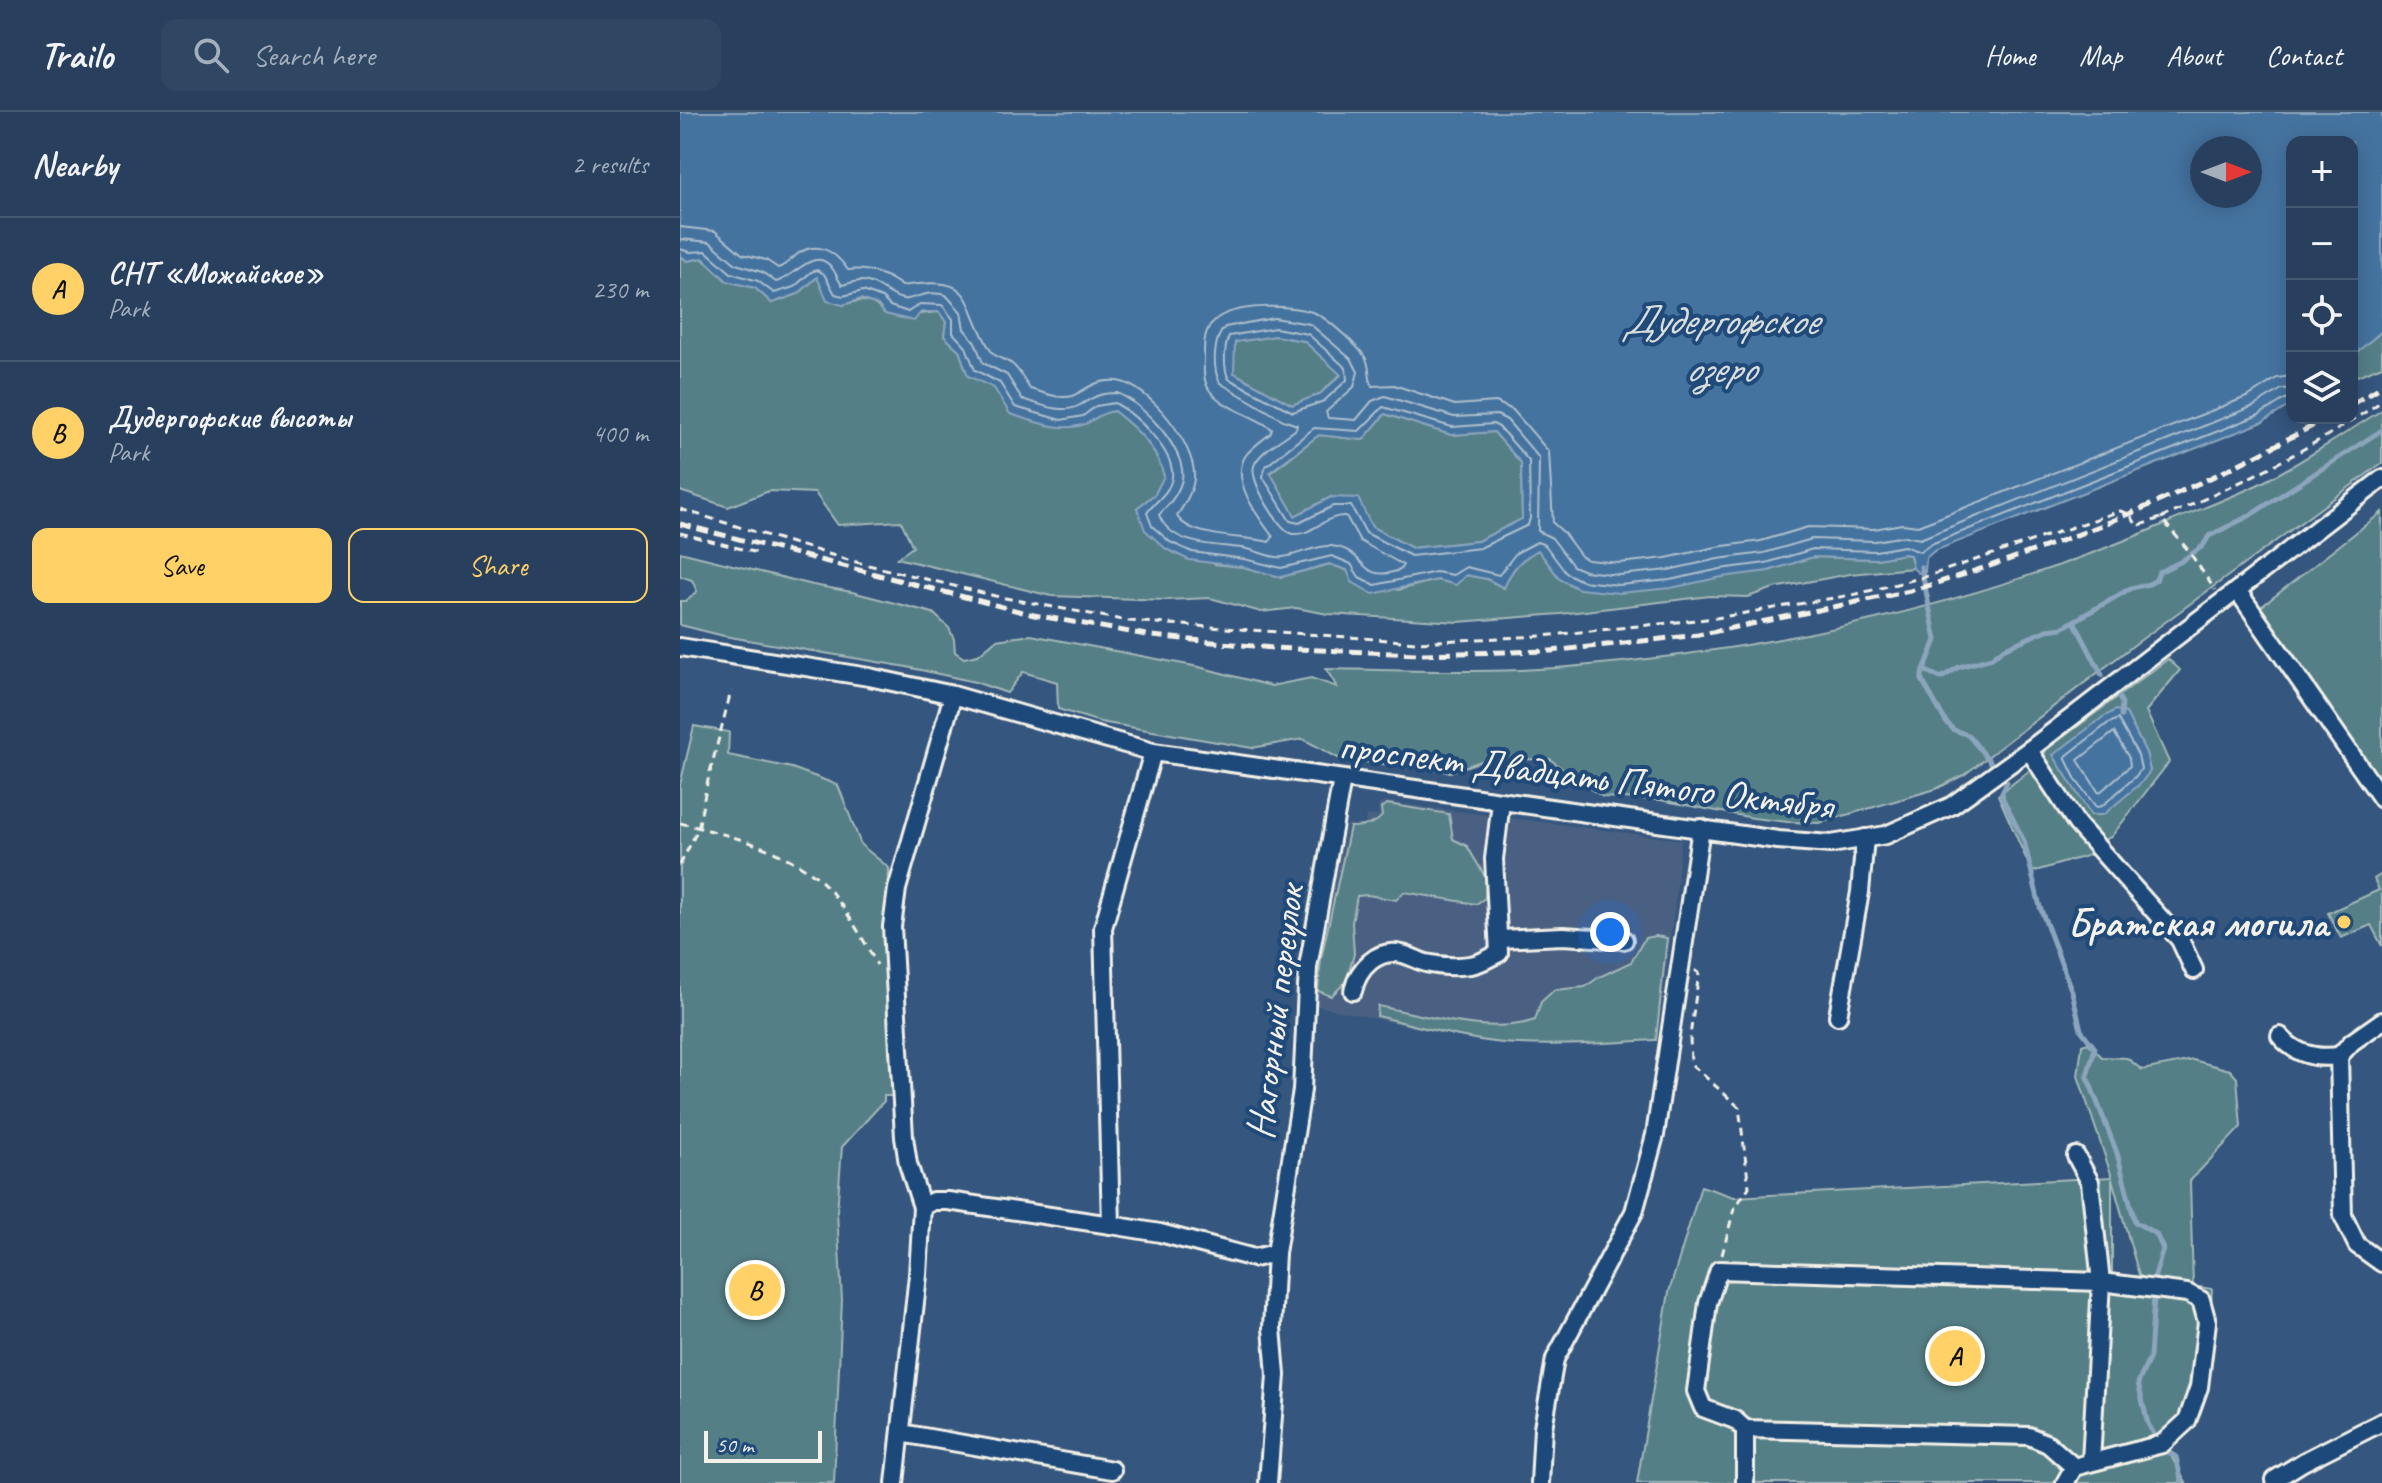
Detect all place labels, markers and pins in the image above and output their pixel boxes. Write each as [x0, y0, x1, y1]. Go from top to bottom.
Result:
place label: Братская могила [2067, 898, 2331, 948]
marker: Братская могила [2335, 913, 2353, 931]
pin: B [729, 1260, 781, 1320]
pin: A [1929, 1326, 1981, 1386]

